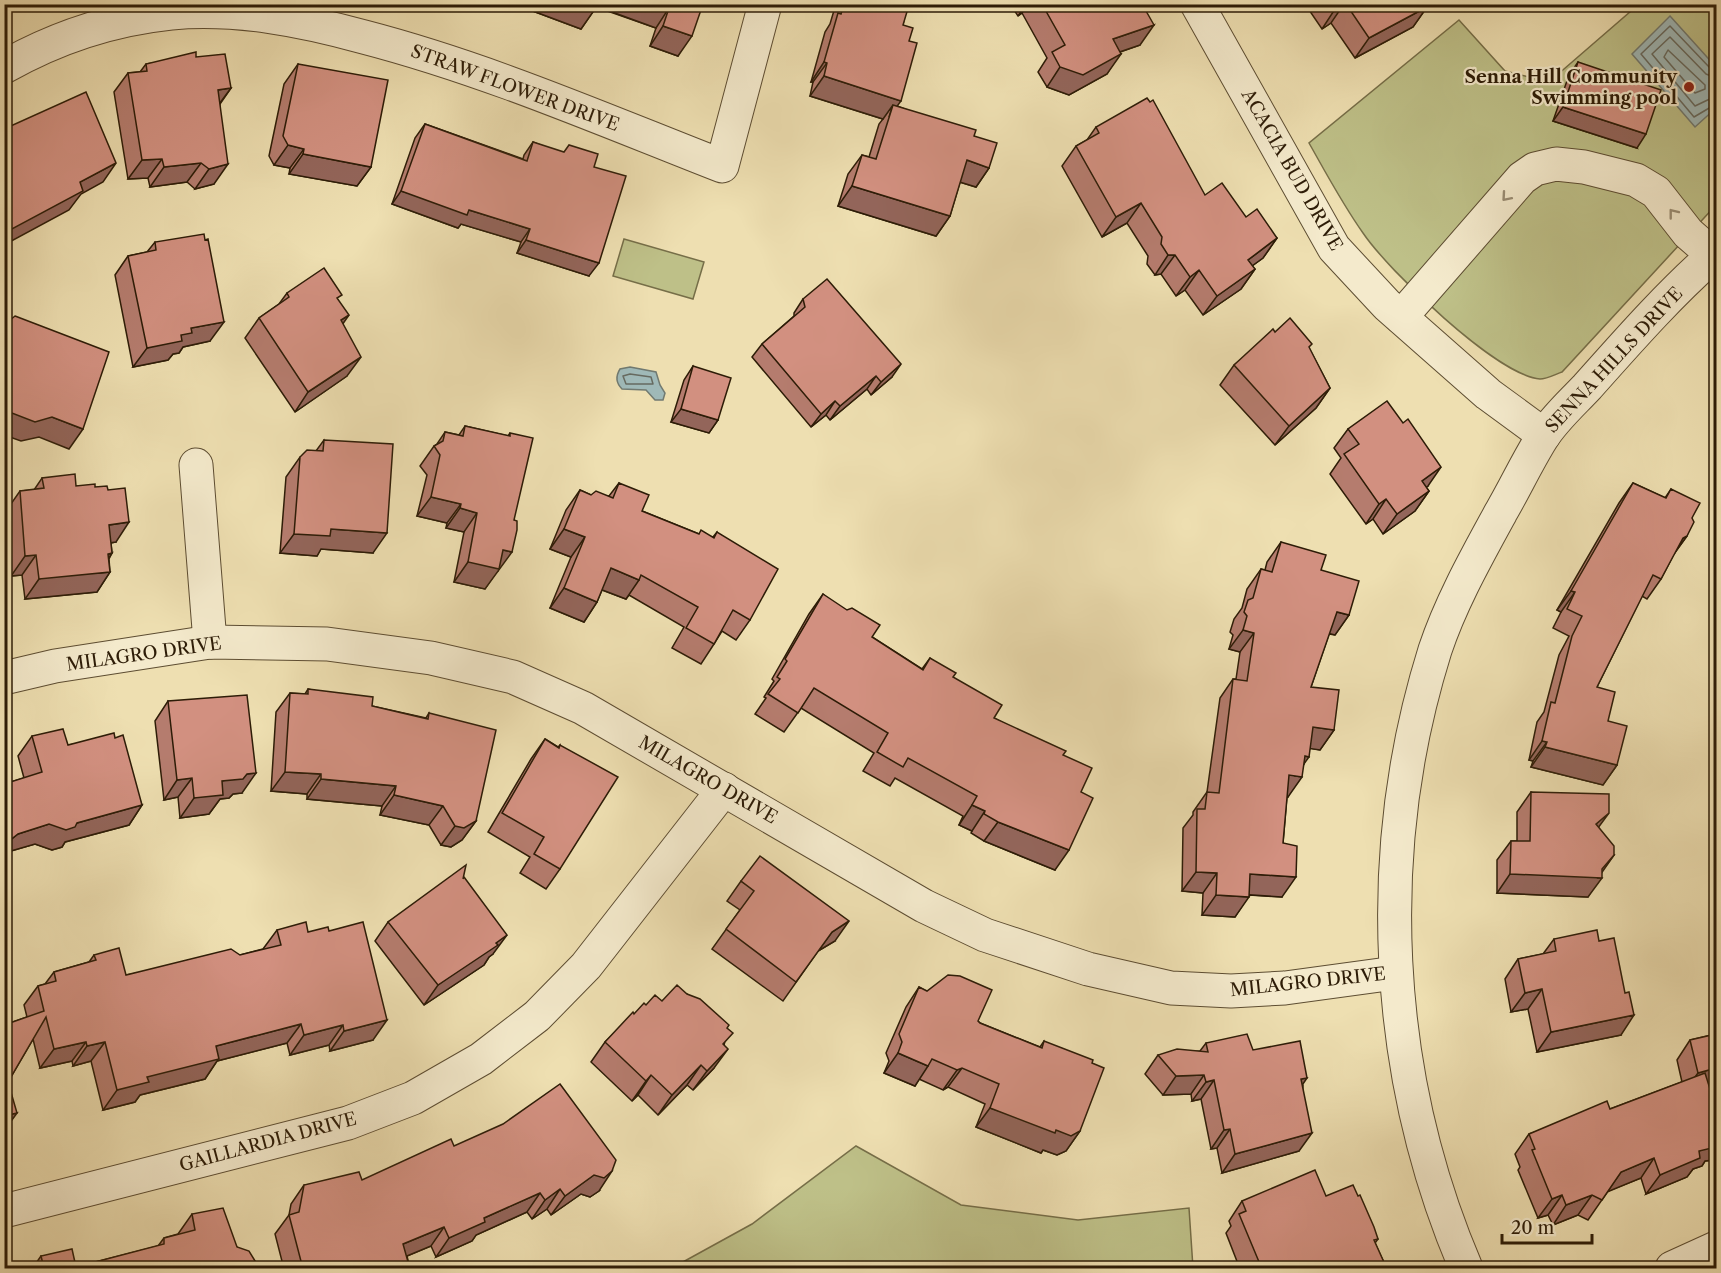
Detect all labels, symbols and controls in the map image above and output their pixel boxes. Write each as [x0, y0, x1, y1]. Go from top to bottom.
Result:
street label: STRAW FLOWER DRIVE [408, 40, 622, 136]
place label: Senna Hill Community Swimming pool [1465, 66, 1678, 109]
marker: Senna Hill Community Swimming pool [1682, 80, 1696, 94]
street label: ACACIA BUD DRIVE [1236, 84, 1347, 255]
one-way arrow [1502, 190, 1513, 201]
one-way arrow [1669, 209, 1680, 220]
street label: SENNA HILLS DRIVE [1541, 283, 1687, 437]
street label: MILAGRO DRIVE [65, 632, 223, 676]
street label: MILAGRO DRIVE [635, 731, 781, 829]
street label: MILAGRO DRIVE [1229, 963, 1387, 1001]
street label: GAILLARDIA DRIVE [177, 1108, 359, 1176]
scale bar [1502, 1207, 1592, 1245]
text: 20 m [1511, 1217, 1555, 1239]

